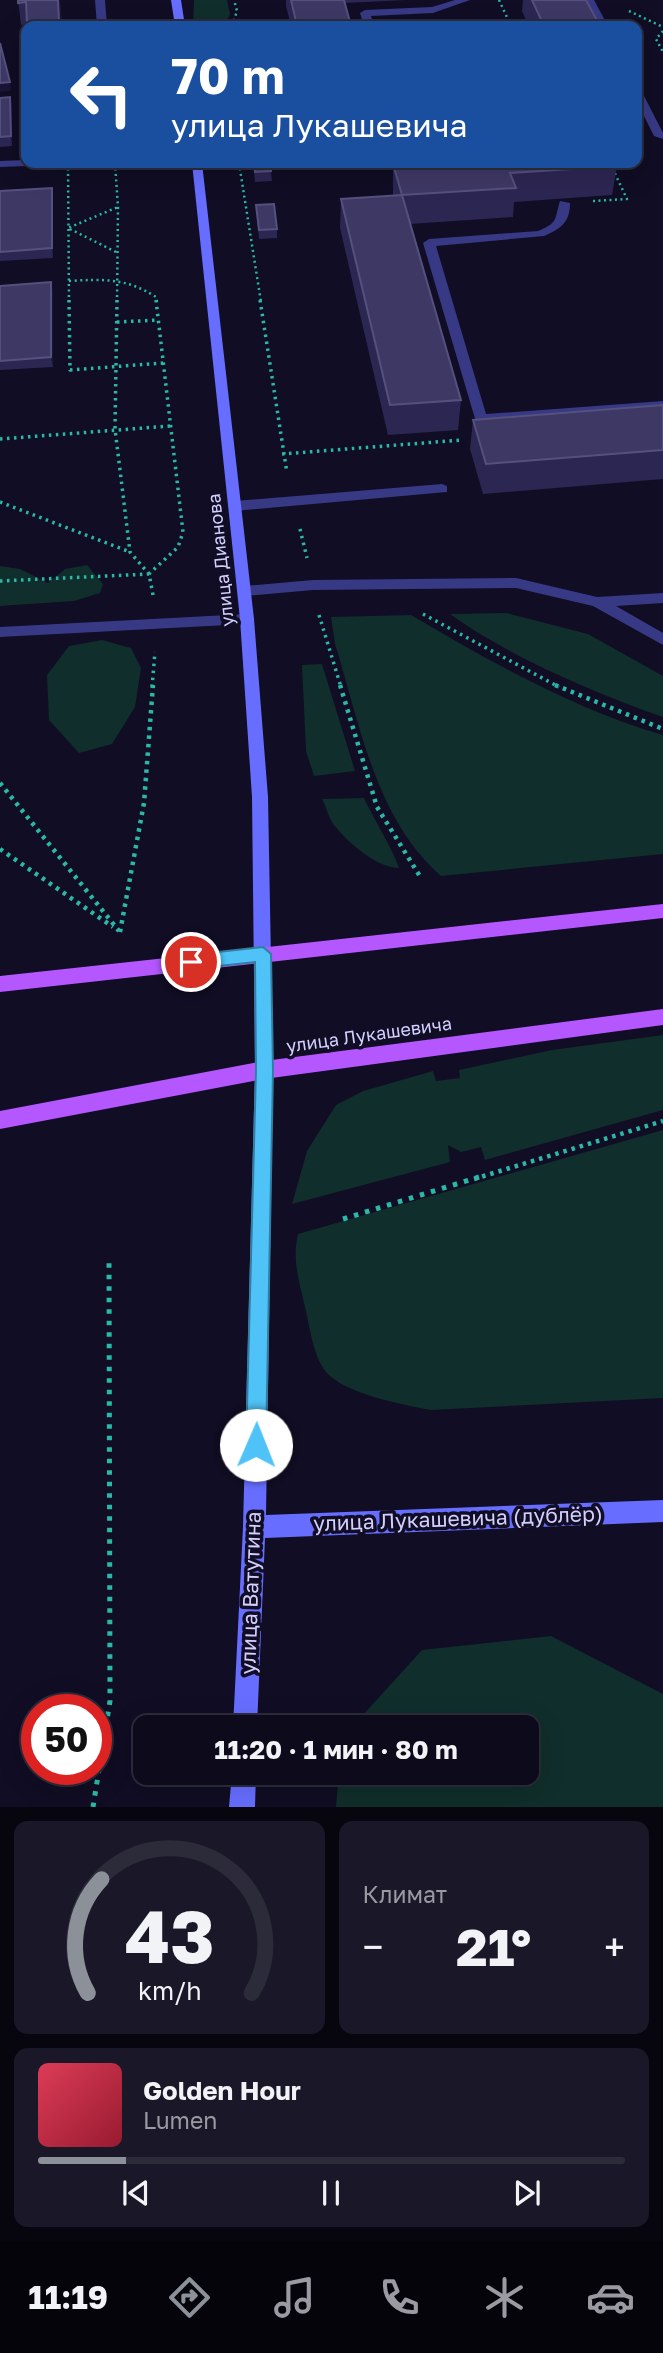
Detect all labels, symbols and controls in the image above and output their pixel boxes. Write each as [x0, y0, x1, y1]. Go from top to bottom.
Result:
text: 70 m [171, 46, 285, 105]
icon: left [56, 49, 147, 140]
text: улица Лукашевича [171, 106, 468, 144]
street label: улица Дианова [202, 492, 238, 628]
pin [161, 932, 221, 992]
icon: arrive [172, 943, 210, 981]
street label: улица Лукашевича [285, 1012, 453, 1057]
position arrow [219, 1408, 293, 1482]
street label: улица Лукашевича (дублёр) [313, 1500, 603, 1536]
street label: улица Ватутина [234, 1511, 266, 1675]
speed limit sign: 50 [21, 1694, 112, 1785]
text: 11:20 · 1 мин · 80 m [214, 1734, 458, 1765]
text: Климат [363, 1880, 447, 1908]
text: 43 [124, 1893, 214, 1980]
text: 21° [456, 1915, 531, 1977]
text: − [363, 1924, 383, 1969]
text: + [604, 1924, 625, 1969]
text: km/h [137, 1975, 201, 2006]
text: Golden Hour [143, 2075, 301, 2106]
text: Lumen [143, 2106, 217, 2134]
icon: previous [117, 2174, 155, 2212]
icon: pause [312, 2174, 350, 2212]
icon: next [508, 2174, 546, 2212]
icon: directions [165, 2273, 214, 2322]
icon: music [270, 2273, 319, 2322]
icon: phone [375, 2273, 424, 2322]
icon: climate [480, 2273, 529, 2322]
icon: car [586, 2273, 635, 2322]
text: 11:19 [28, 2278, 108, 2316]

